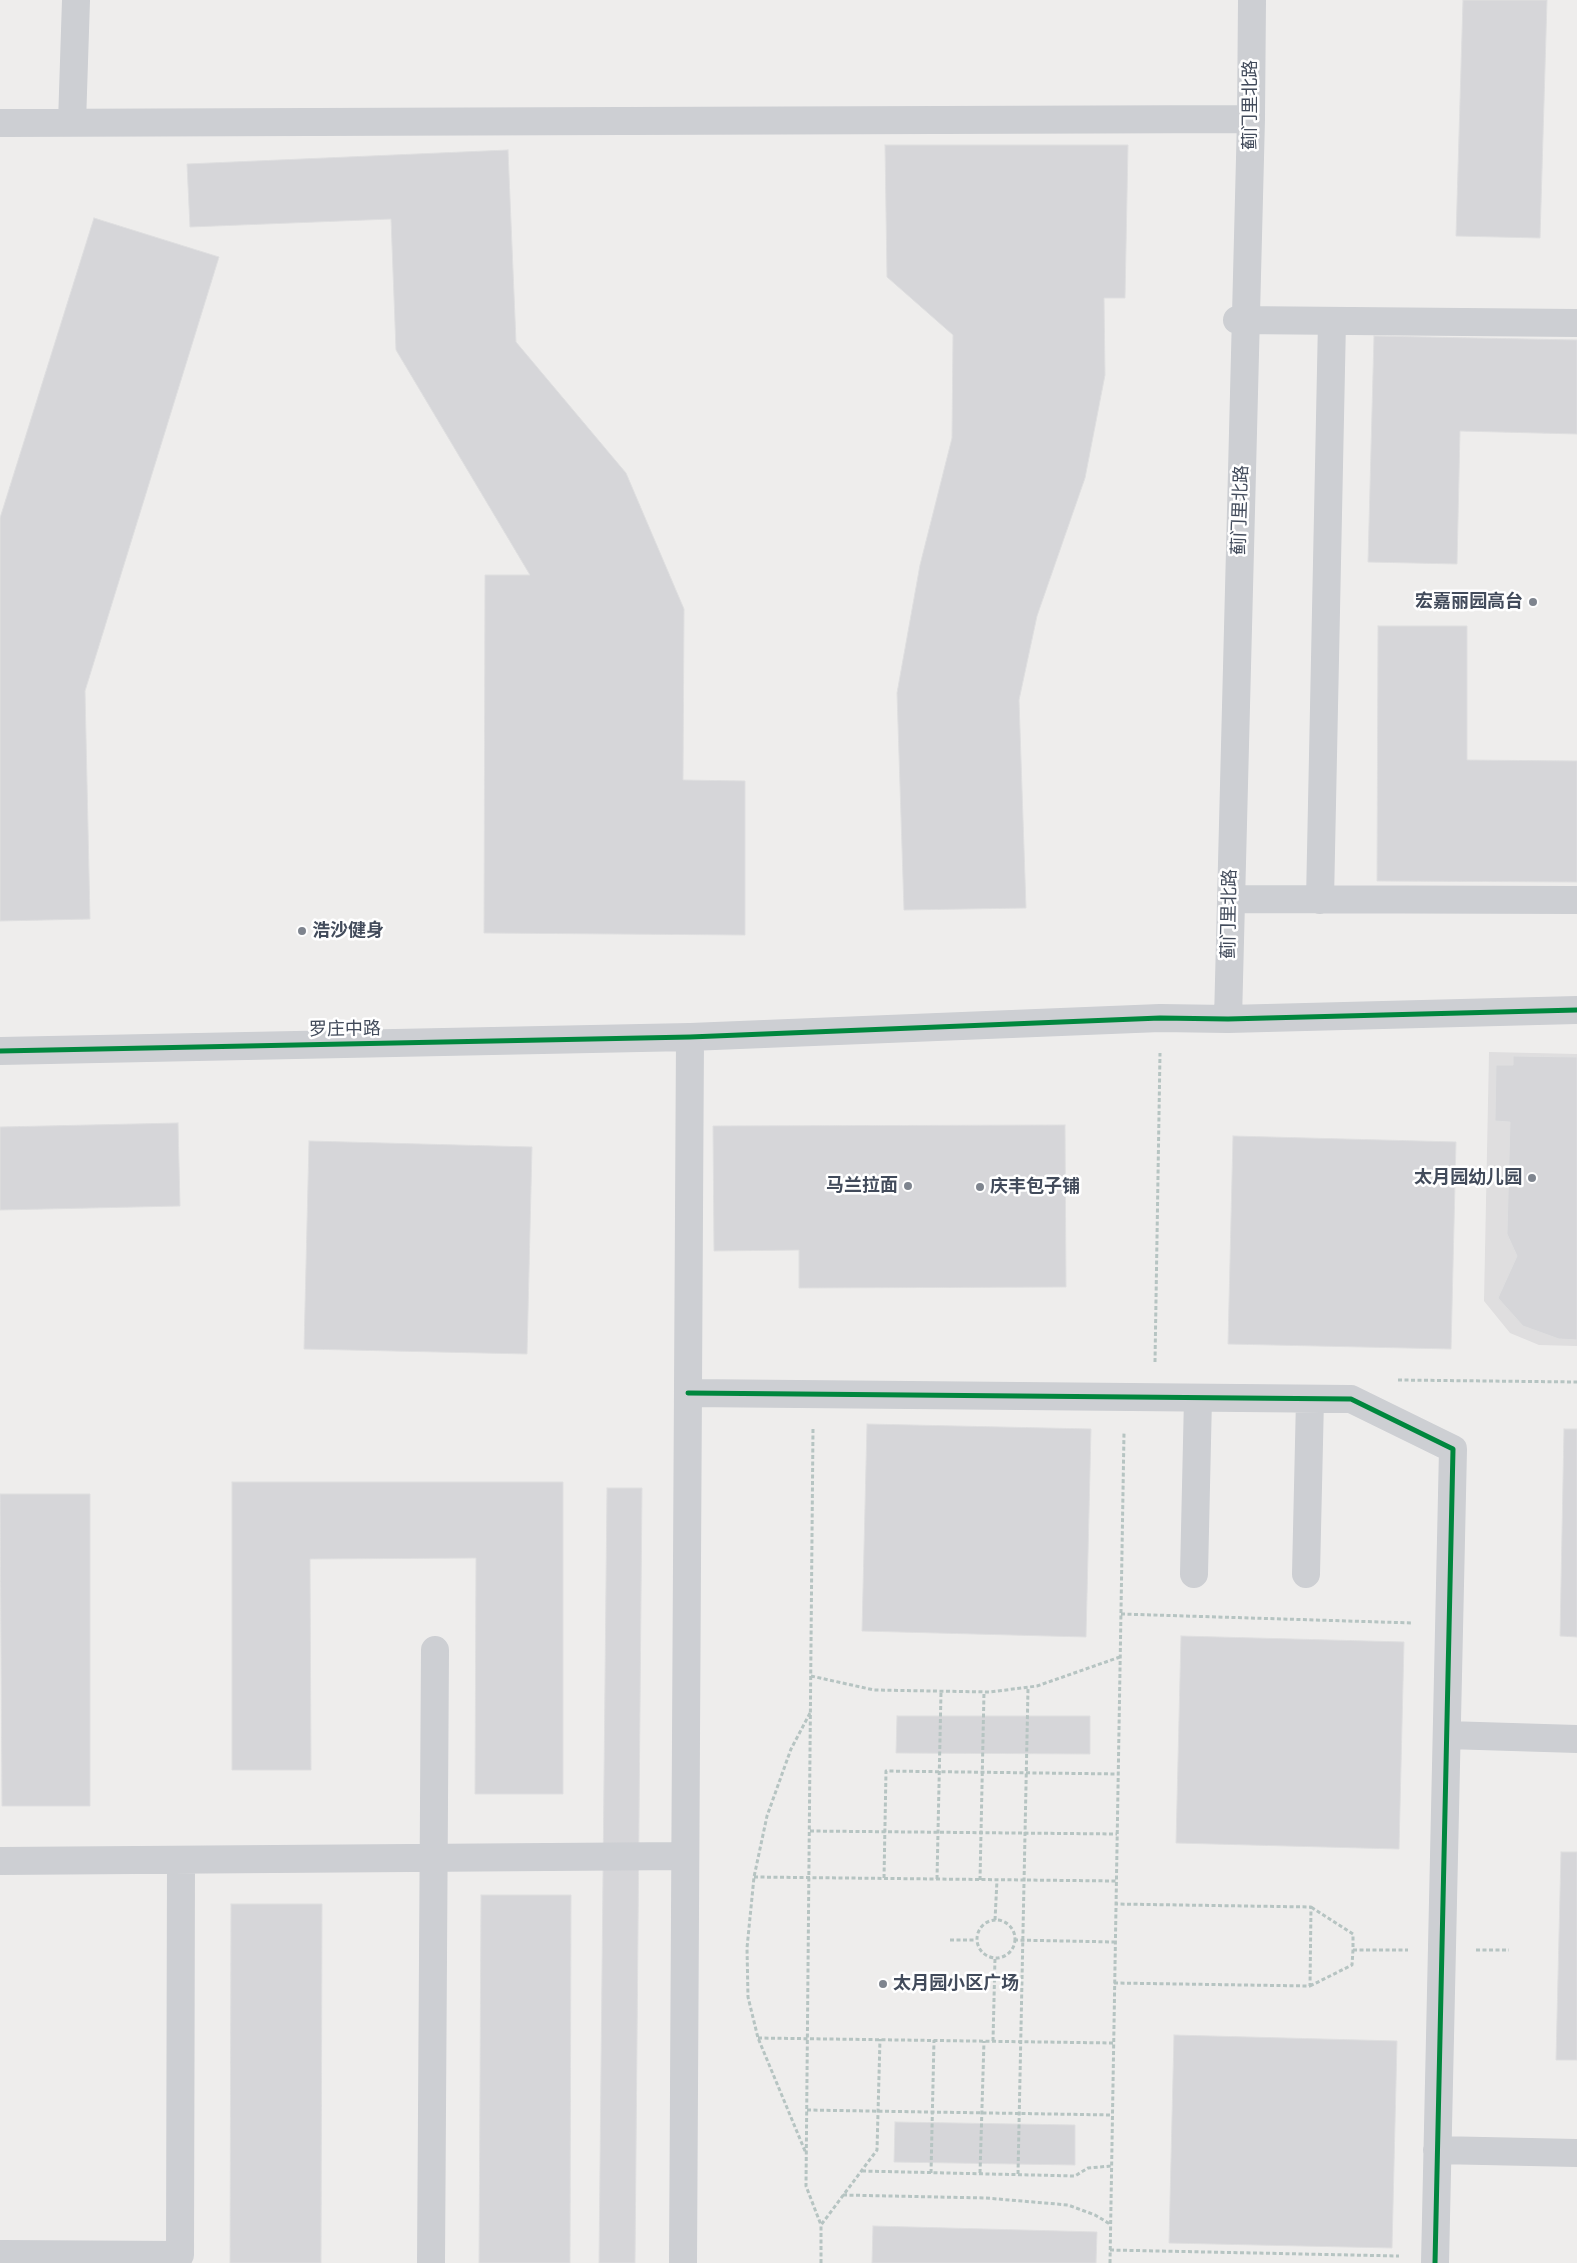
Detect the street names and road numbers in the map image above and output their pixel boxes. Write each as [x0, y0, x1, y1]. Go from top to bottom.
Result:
street label: 蓟门里北路 [1240, 60, 1262, 150]
street label: 蓟门里北路 [1229, 465, 1253, 555]
street label: 蓟门里北路 [1218, 869, 1242, 959]
street label: 罗庄中路 [309, 1019, 381, 1041]

